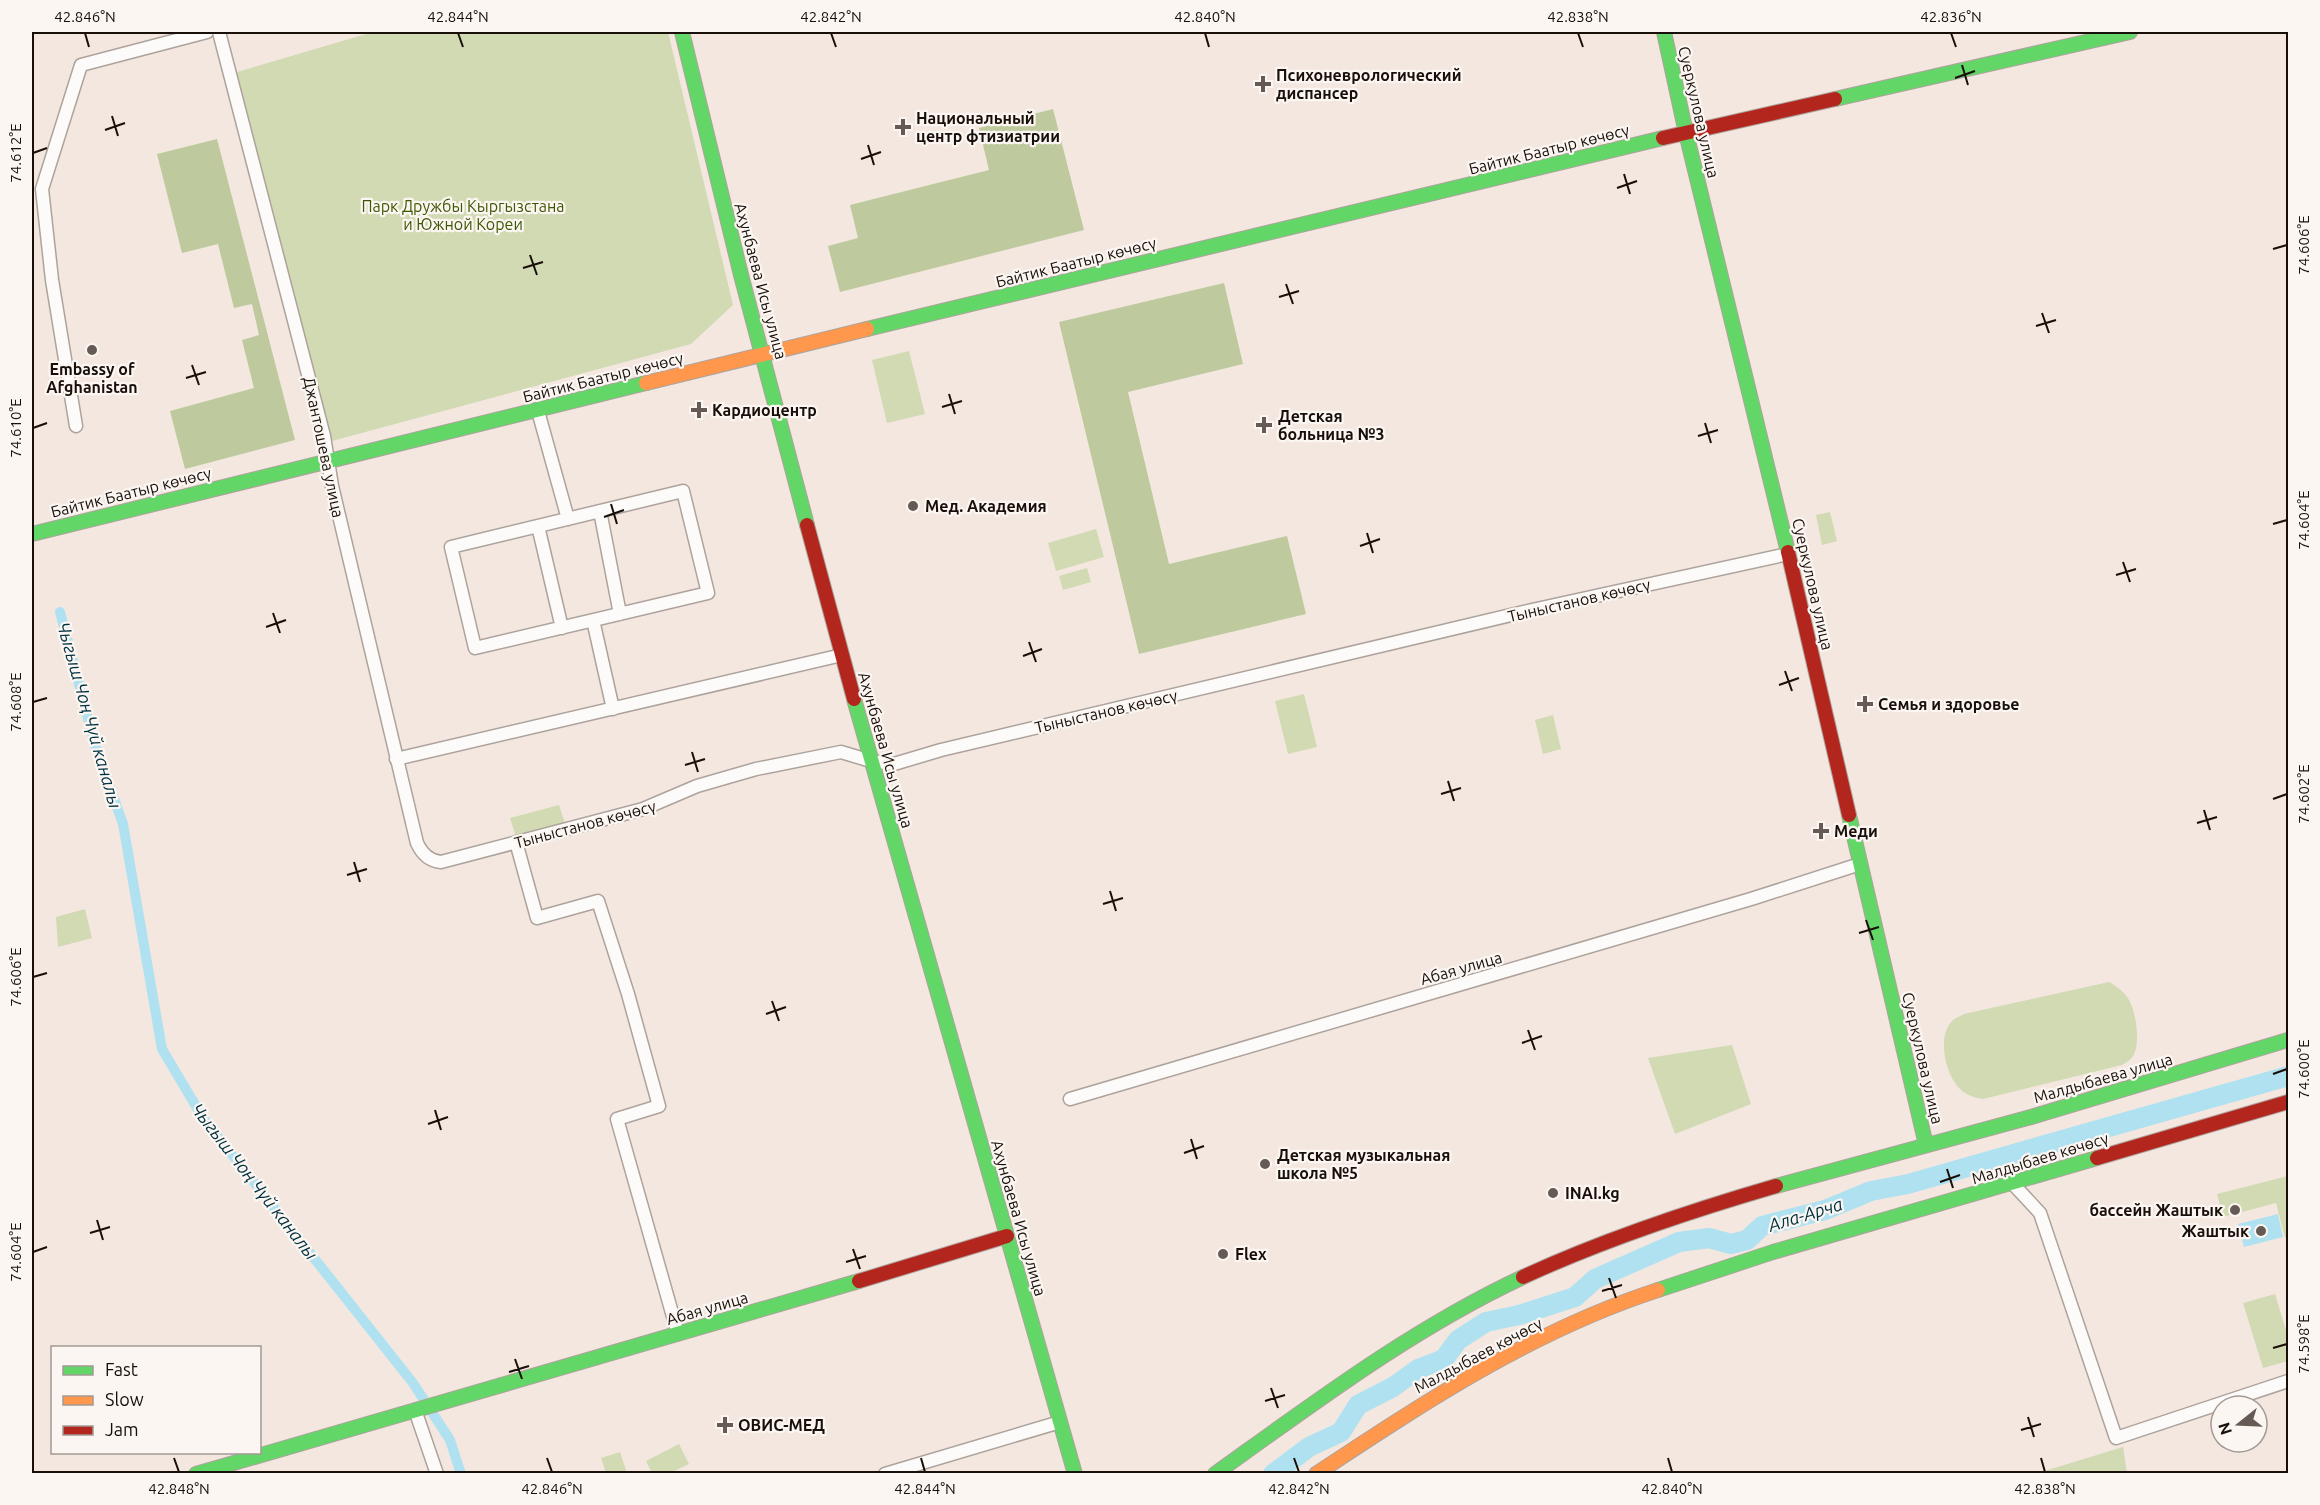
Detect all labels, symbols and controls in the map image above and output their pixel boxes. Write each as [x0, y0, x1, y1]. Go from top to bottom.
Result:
text: 42.846°N [54, 8, 116, 25]
text: 42.844°N [427, 8, 489, 25]
text: 42.842°N [800, 8, 862, 25]
text: 42.840°N [1174, 8, 1236, 25]
text: 42.838°N [1547, 8, 1609, 25]
text: 42.836°N [1920, 8, 1982, 25]
street label: Суеркулова улица [1675, 44, 1723, 180]
place label: Психоневрологический диспансер [1276, 66, 1461, 102]
marker: Психоневрологический диспансер [1254, 75, 1272, 93]
place label: Национальный центр фтизиатрии [916, 109, 1060, 145]
marker: Национальный центр фтизиатрии [894, 118, 912, 136]
street label: Байтик Баатыр көчөсү [1467, 120, 1631, 178]
text: 74.612°E [7, 123, 24, 183]
park label: Парк Дружбы Кыргызстана и Южной Кореи [361, 197, 565, 233]
street label: Ахунбаева Исы улица [731, 201, 791, 361]
text: 74.606°E [2295, 215, 2312, 275]
street label: Байтик Баатыр көчөсү [994, 233, 1158, 291]
marker: Embassy of Afghanistan [85, 343, 99, 357]
street label: Байтик Баатыр көчөсү [521, 348, 685, 406]
place label: Embassy of Afghanistan [46, 360, 138, 396]
street label: Джантошева улица [300, 375, 348, 519]
text: 74.610°E [7, 398, 24, 458]
marker: Кардиоцентр [690, 401, 708, 419]
place label: Кардиоцентр [712, 401, 817, 419]
place label: Детская больница №3 [1278, 407, 1384, 443]
marker: Детская больница №3 [1255, 416, 1273, 434]
street label: Байтик Баатыр көчөсү [49, 463, 213, 521]
text: 74.604°E [2295, 490, 2312, 550]
place label: Мед. Академия [925, 497, 1047, 515]
marker: Мед. Академия [906, 499, 920, 513]
street label: Суеркулова улица [1789, 516, 1837, 652]
street label: Тыныстанов көчөсү [1506, 575, 1652, 625]
water label: Чыгыш Чоң Чүй каналы [54, 620, 126, 810]
street label: Ахунбаева Исы улица [855, 670, 917, 830]
text: 74.608°E [7, 672, 24, 732]
street label: Тыныстанов көчөсү [1033, 686, 1179, 736]
marker: Семья и здоровье [1856, 695, 1874, 713]
place label: Семья и здоровье [1878, 695, 2020, 713]
text: 74.602°E [2295, 764, 2312, 824]
street label: Тыныстанов көчөсү [512, 796, 658, 852]
marker: Меди [1812, 822, 1830, 840]
place label: Меди [1834, 822, 1878, 840]
text: 74.606°E [7, 947, 24, 1007]
street label: Абая улица [1418, 948, 1504, 988]
street label: Суеркулова улица [1899, 990, 1947, 1126]
text: 74.600°E [2295, 1039, 2312, 1099]
street label: Малдыбаева улица [2031, 1050, 2175, 1106]
water label: Чыгыш Чоң Чүй каналы [188, 1099, 322, 1263]
street label: Малдыбаев көчөсү [1969, 1129, 2111, 1187]
street label: Ахунбаева Исы улица [988, 1138, 1050, 1298]
place label: Детская музыкальная школа №5 [1277, 1146, 1450, 1182]
marker: Детская музыкальная школа №5 [1258, 1157, 1272, 1171]
place label: INAI.kg [1565, 1184, 1620, 1202]
marker: INAI.kg [1546, 1186, 1560, 1200]
water label: Ала-Арча [1764, 1193, 1845, 1235]
place label: бассейн Жаштык [2089, 1201, 2223, 1219]
marker: бассейн Жаштык [2228, 1203, 2242, 1217]
text: 74.604°E [7, 1222, 24, 1282]
place label: Жаштык [2182, 1222, 2249, 1240]
marker: Жаштык [2254, 1224, 2268, 1238]
place label: Flex [1235, 1245, 1267, 1263]
marker: Flex [1216, 1247, 1230, 1261]
street label: Абая улица [664, 1288, 750, 1328]
street label: Малдыбаев көчөсү [1411, 1314, 1545, 1396]
text: 74.598°E [2295, 1314, 2312, 1374]
legend [51, 1346, 261, 1454]
text: Fast [105, 1359, 138, 1379]
text: Slow [105, 1389, 144, 1409]
north arrow [2209, 1394, 2269, 1454]
marker: ОВИС-МЕД [716, 1416, 734, 1434]
place label: ОВИС-МЕД [738, 1416, 825, 1434]
text: Jam [105, 1419, 139, 1439]
text: N [2214, 1420, 2235, 1437]
text: 42.848°N [148, 1480, 210, 1497]
text: 42.846°N [521, 1480, 583, 1497]
text: 42.844°N [894, 1480, 956, 1497]
text: 42.842°N [1268, 1480, 1330, 1497]
text: 42.840°N [1641, 1480, 1703, 1497]
text: 42.838°N [2014, 1480, 2076, 1497]

